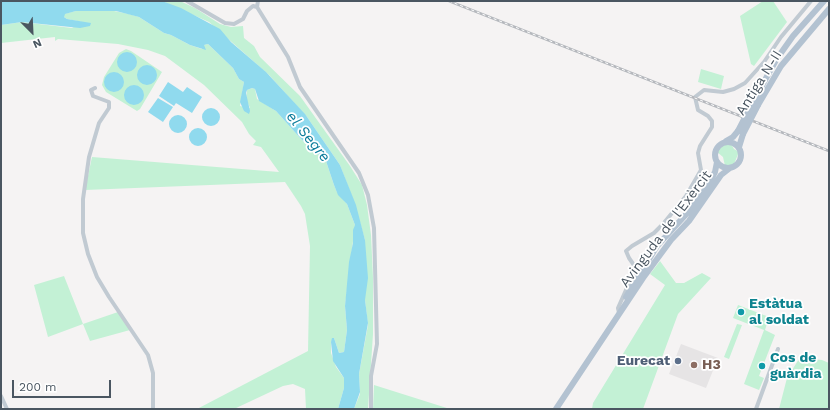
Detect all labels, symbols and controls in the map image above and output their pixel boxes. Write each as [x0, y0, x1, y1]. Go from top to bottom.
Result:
north arrow [12, 12, 52, 52]
text: N [31, 36, 43, 51]
street label: Antiga N-II [732, 47, 786, 119]
water label: el Segre [282, 108, 334, 166]
street label: Avinguda de l'Exèrcit [617, 167, 715, 291]
place label: Estàtua al soldat [749, 296, 809, 328]
marker: Estàtua al soldat [736, 307, 746, 317]
place label: Cos de guàrdia [770, 350, 822, 382]
place label: Eurecat [617, 353, 670, 369]
marker: Eurecat [673, 356, 683, 366]
place label: H3 [702, 357, 721, 373]
marker: H3 [689, 360, 699, 370]
marker: Cos de guàrdia [757, 361, 767, 371]
scale bar [14, 372, 113, 398]
text: 200 m [19, 380, 56, 394]

